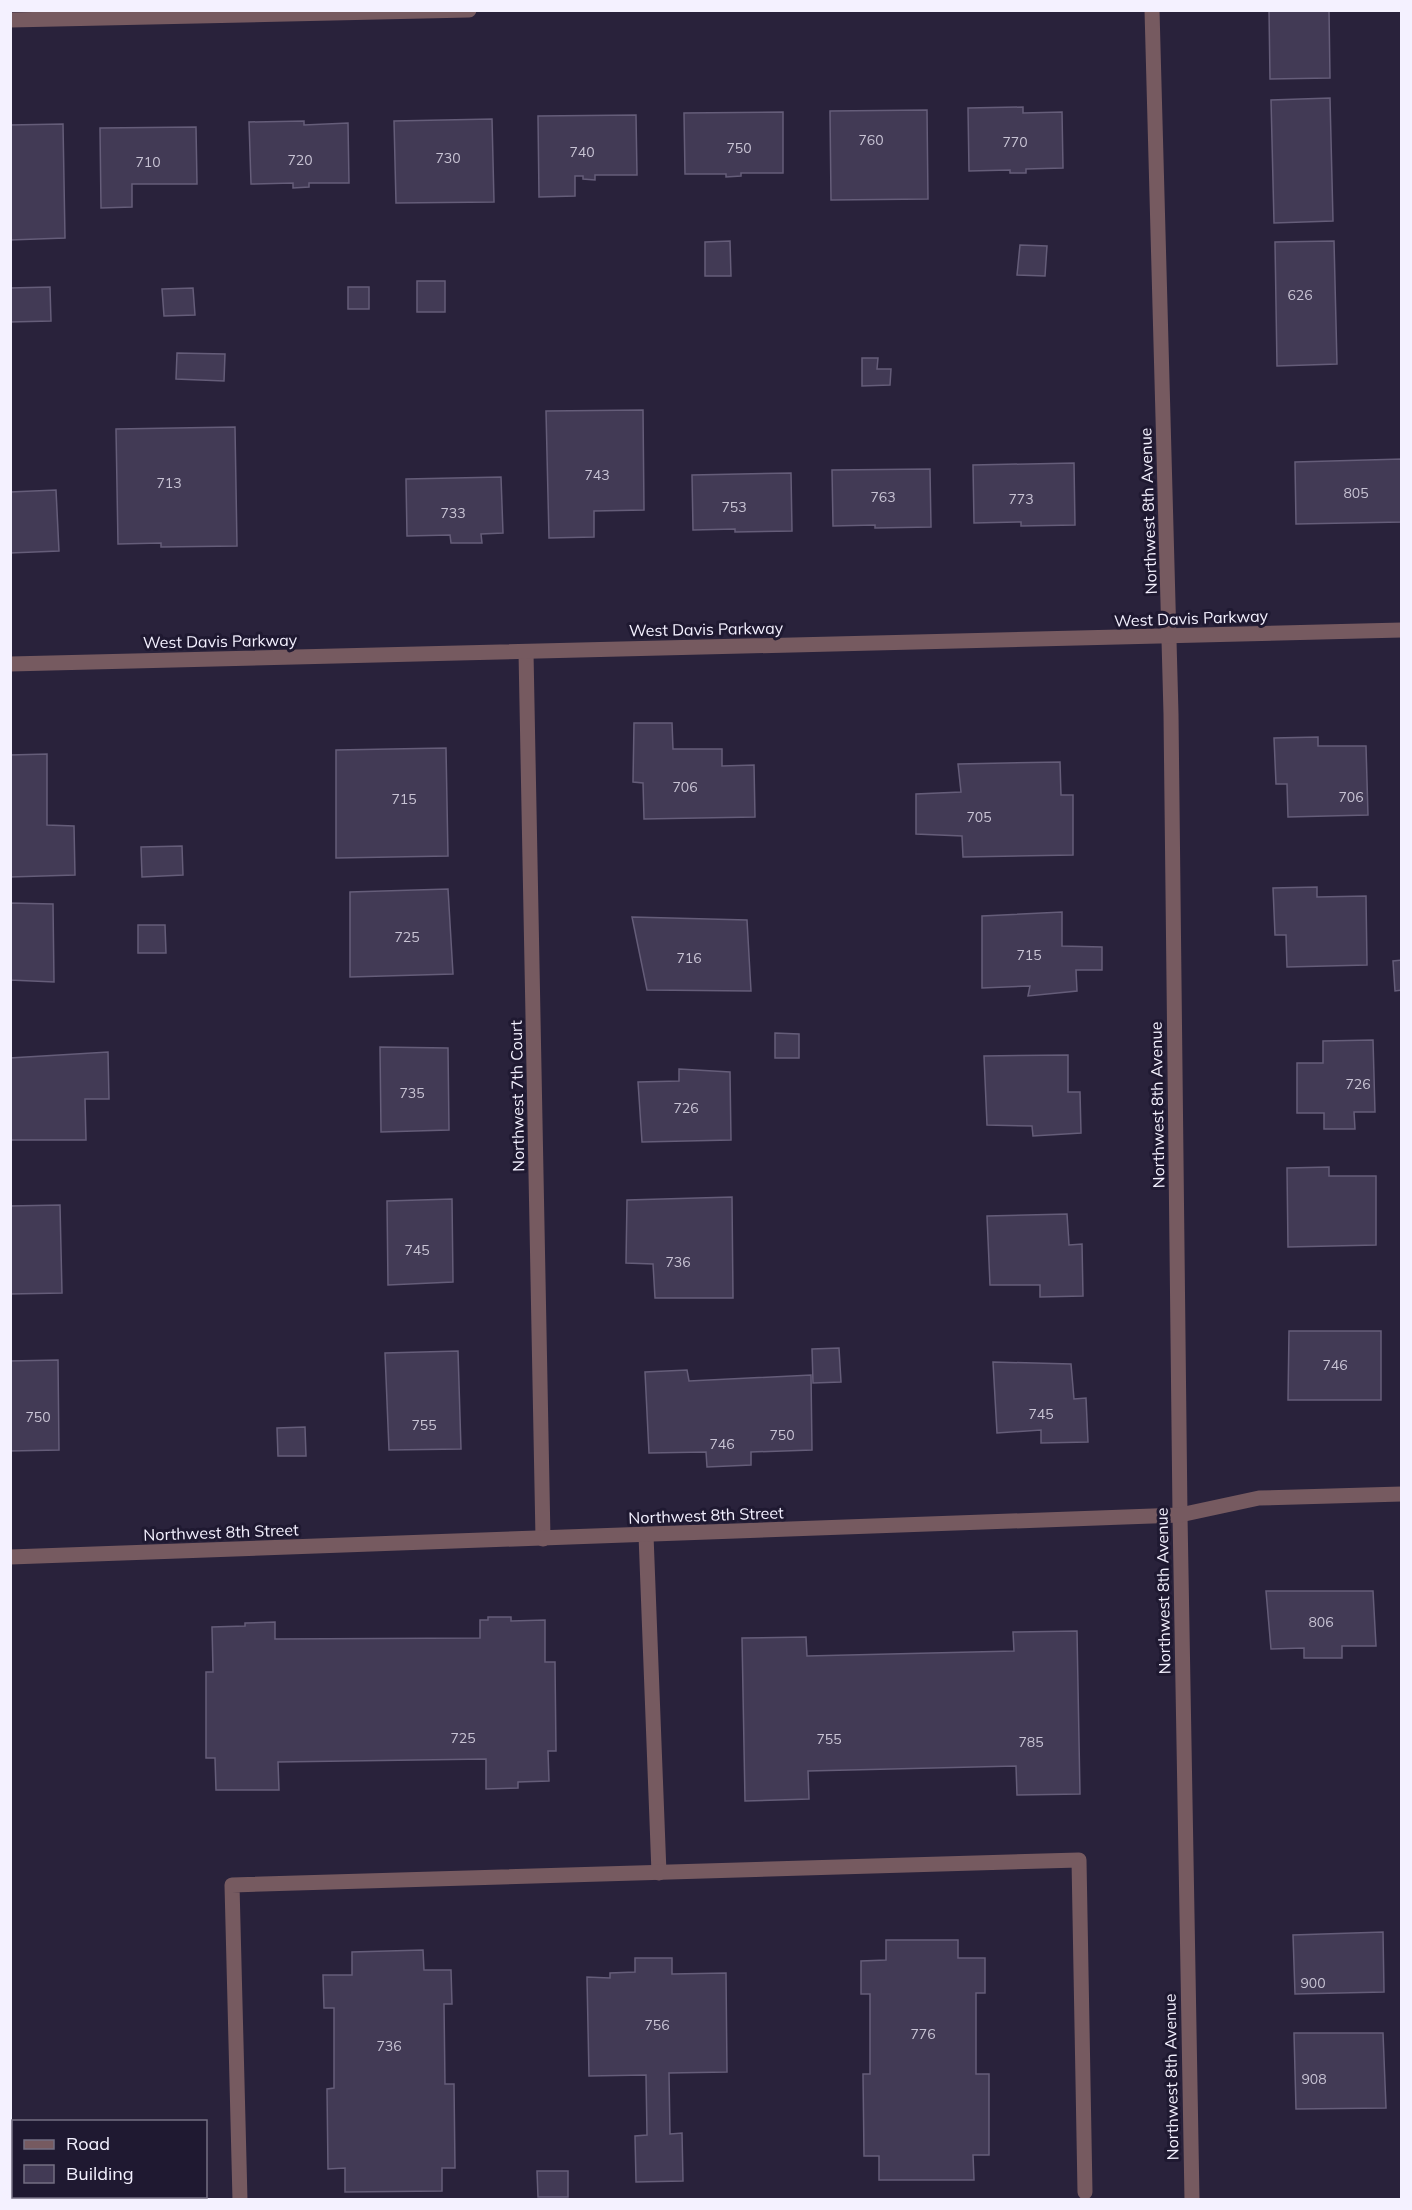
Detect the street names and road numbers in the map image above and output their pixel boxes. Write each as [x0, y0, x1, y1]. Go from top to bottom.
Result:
street label: Northwest 8th Avenue [1135, 427, 1161, 595]
street label: West Davis Parkway [1114, 605, 1269, 631]
street label: West Davis Parkway [629, 618, 784, 640]
street label: West Davis Parkway [143, 630, 298, 652]
street label: Northwest 7th Court [506, 1020, 528, 1172]
street label: Northwest 8th Avenue [1146, 1021, 1168, 1189]
street label: Northwest 8th Street [628, 1502, 784, 1528]
street label: Northwest 8th Avenue [1152, 1507, 1174, 1675]
street label: Northwest 8th Street [143, 1519, 299, 1545]
street label: Northwest 8th Avenue [1160, 1993, 1182, 2161]

